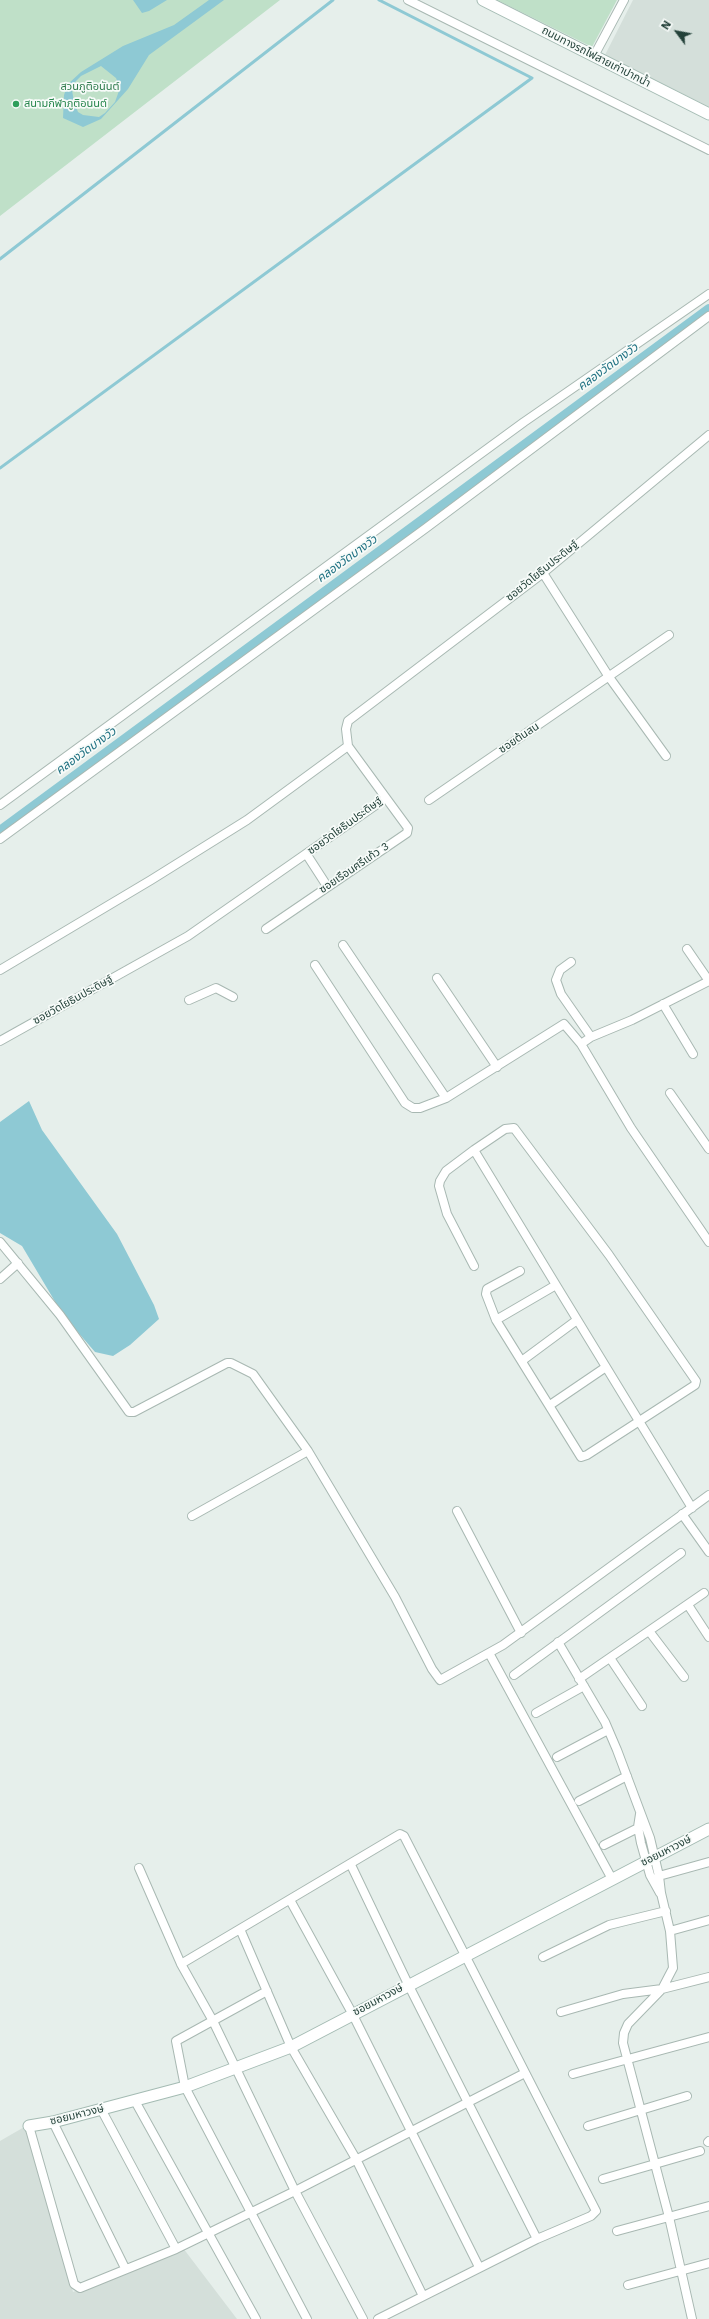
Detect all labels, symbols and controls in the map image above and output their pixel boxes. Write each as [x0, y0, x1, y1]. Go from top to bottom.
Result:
north arrow [657, 12, 697, 52]
text: N [659, 18, 674, 32]
street label: ถนนทางรถไฟสายเก่าปากน้ำ [539, 24, 653, 90]
park label: สวนภูติอนันต์ [61, 80, 119, 94]
place label: สนามกีฬาภูติอนันต์ [24, 97, 107, 111]
marker: สนามกีฬาภูติอนันต์ [11, 99, 21, 109]
water label: คลองวัดบางวัว [575, 340, 641, 394]
water label: คลองวัดบางวัว [314, 532, 380, 586]
street label: ซอยวัดโยธินประดิษฐ์ [503, 538, 581, 604]
street label: ซอยต้นสน [496, 720, 542, 756]
water label: คลองวัดบางวัว [53, 724, 119, 778]
street label: ซอยวัดโยธินประดิษฐ์ [305, 794, 385, 858]
street label: ซอยเรือนศรีแก้ว 3 [317, 840, 391, 896]
street label: ซอยวัดโยธินประดิษฐ์ [31, 973, 115, 1027]
street label: ซอยมหาวงษ์ [639, 1833, 693, 1869]
street label: ซอยมหาวงษ์ [351, 1981, 405, 2019]
street label: ซอยมหาวงษ์ [49, 2102, 105, 2128]

